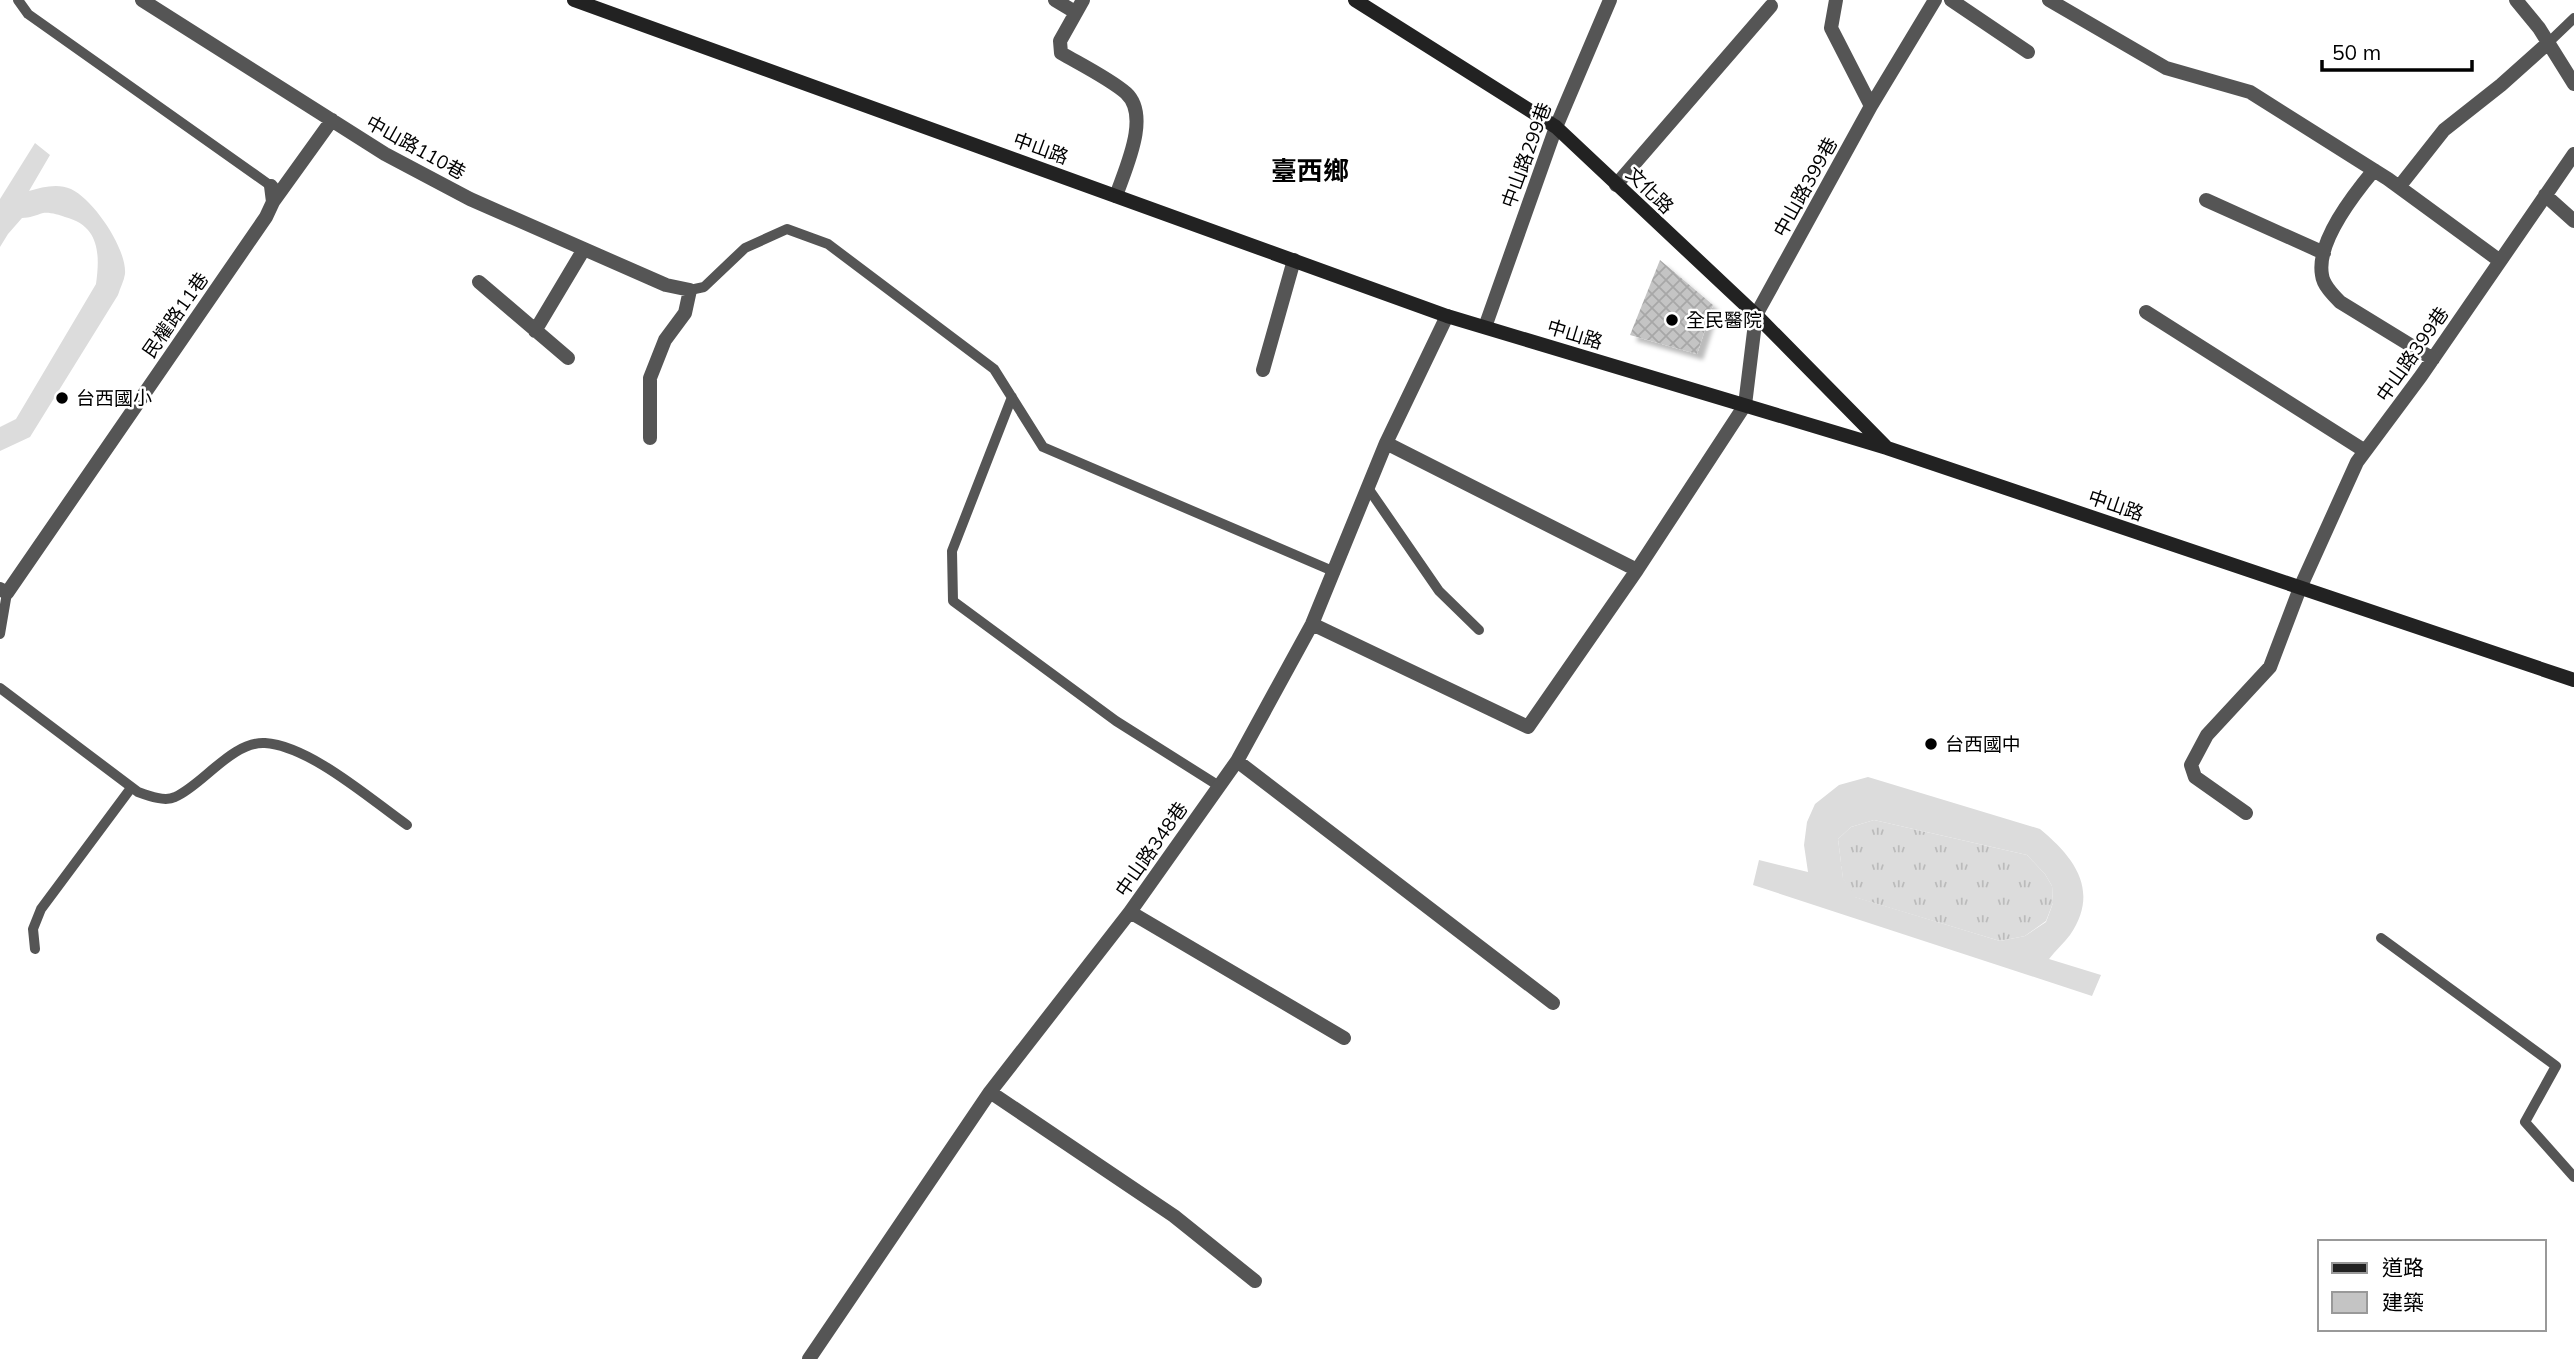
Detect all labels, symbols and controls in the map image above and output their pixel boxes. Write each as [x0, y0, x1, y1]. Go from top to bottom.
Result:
scale bar [2322, 28, 2472, 72]
text: 50 m [2332, 39, 2381, 65]
street label: 中山路299巷 [1496, 99, 1556, 211]
street label: 中山路110巷 [362, 110, 470, 184]
street label: 中山路 [1010, 127, 1072, 169]
street label: 中山路399巷 [1768, 133, 1842, 241]
district label: 臺西鄉 [1271, 154, 1349, 187]
street label: 文化路 [1621, 162, 1679, 218]
street label: 民權路11巷 [137, 268, 213, 362]
street label: 中山路399巷 [2371, 302, 2453, 406]
place label: 全民醫院 [1686, 308, 1762, 332]
marker: 全民醫院 [1664, 312, 1680, 328]
street label: 中山路 [1544, 314, 1606, 354]
place label: 台西國小 [76, 386, 152, 410]
marker: 台西國小 [54, 390, 70, 406]
street label: 中山路 [2085, 484, 2147, 526]
place label: 台西國中 [1945, 732, 2021, 756]
marker: 台西國中 [1923, 736, 1939, 752]
street label: 中山路348巷 [1110, 797, 1192, 901]
legend [2318, 1240, 2546, 1331]
text: 道路 [2382, 1254, 2424, 1280]
text: 建築 [2382, 1289, 2424, 1315]

